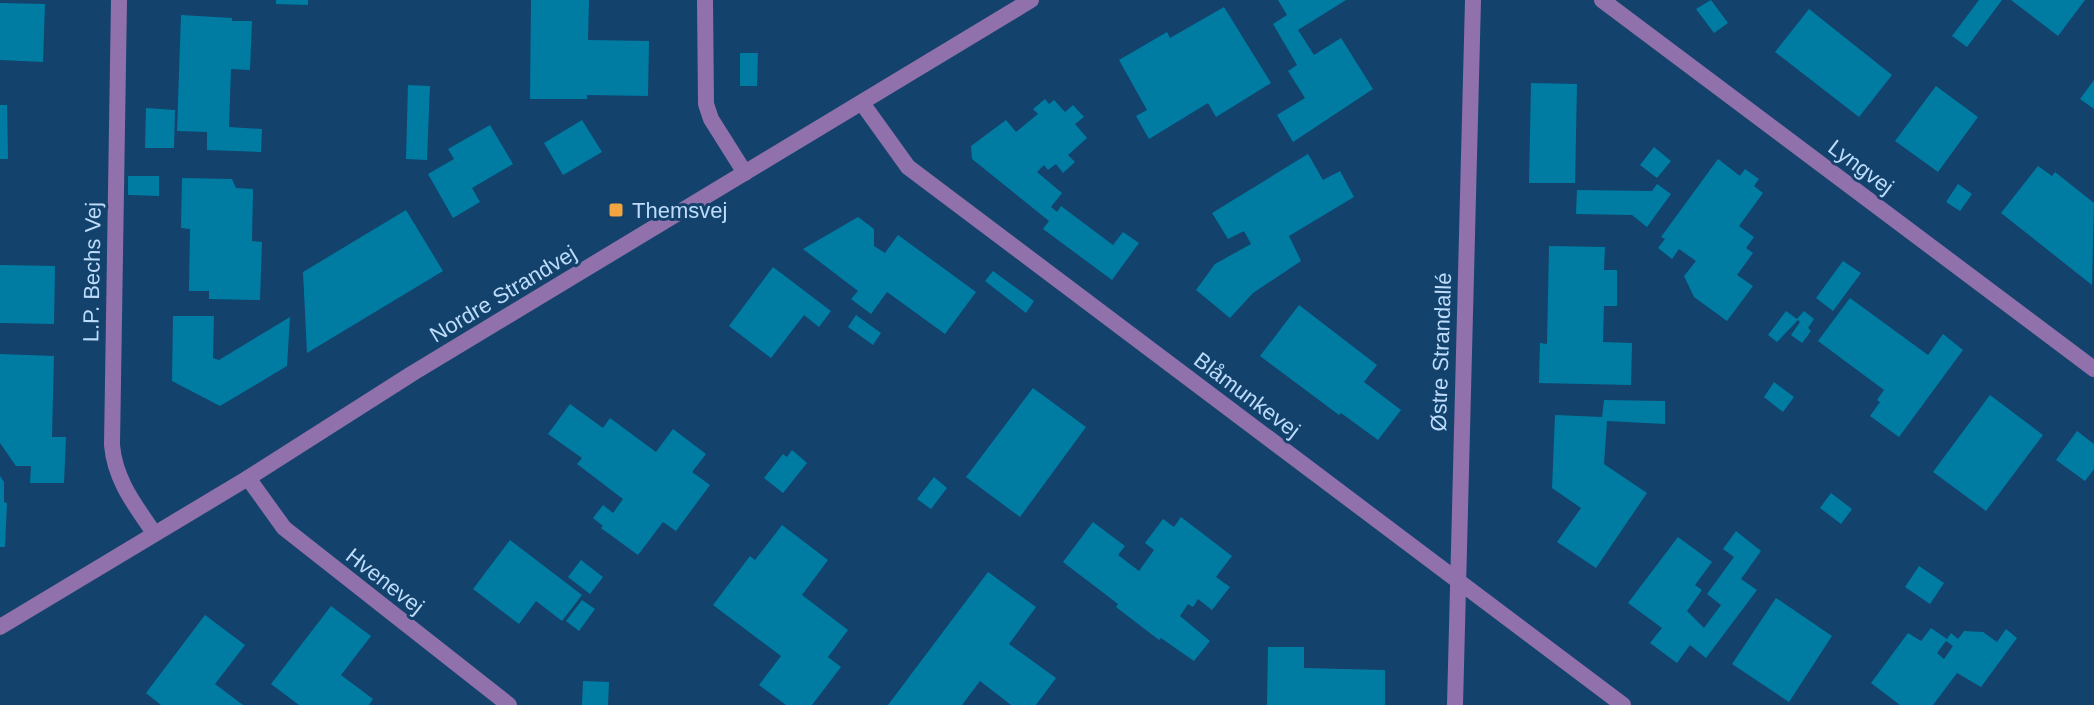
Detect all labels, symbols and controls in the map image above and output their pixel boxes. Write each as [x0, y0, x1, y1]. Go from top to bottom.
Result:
street label: Lyngvej [1824, 134, 1898, 200]
place label: Themsvej [632, 198, 727, 223]
marker: Themsvej [607, 201, 625, 219]
street label: L.P. Bechs Vej [78, 202, 106, 342]
street label: Nordre Strandvej [425, 240, 581, 348]
street label: Østre Strandallé [1426, 272, 1456, 432]
street label: Blåmunkevej [1189, 347, 1305, 443]
street label: Hvenevej [341, 543, 429, 619]

